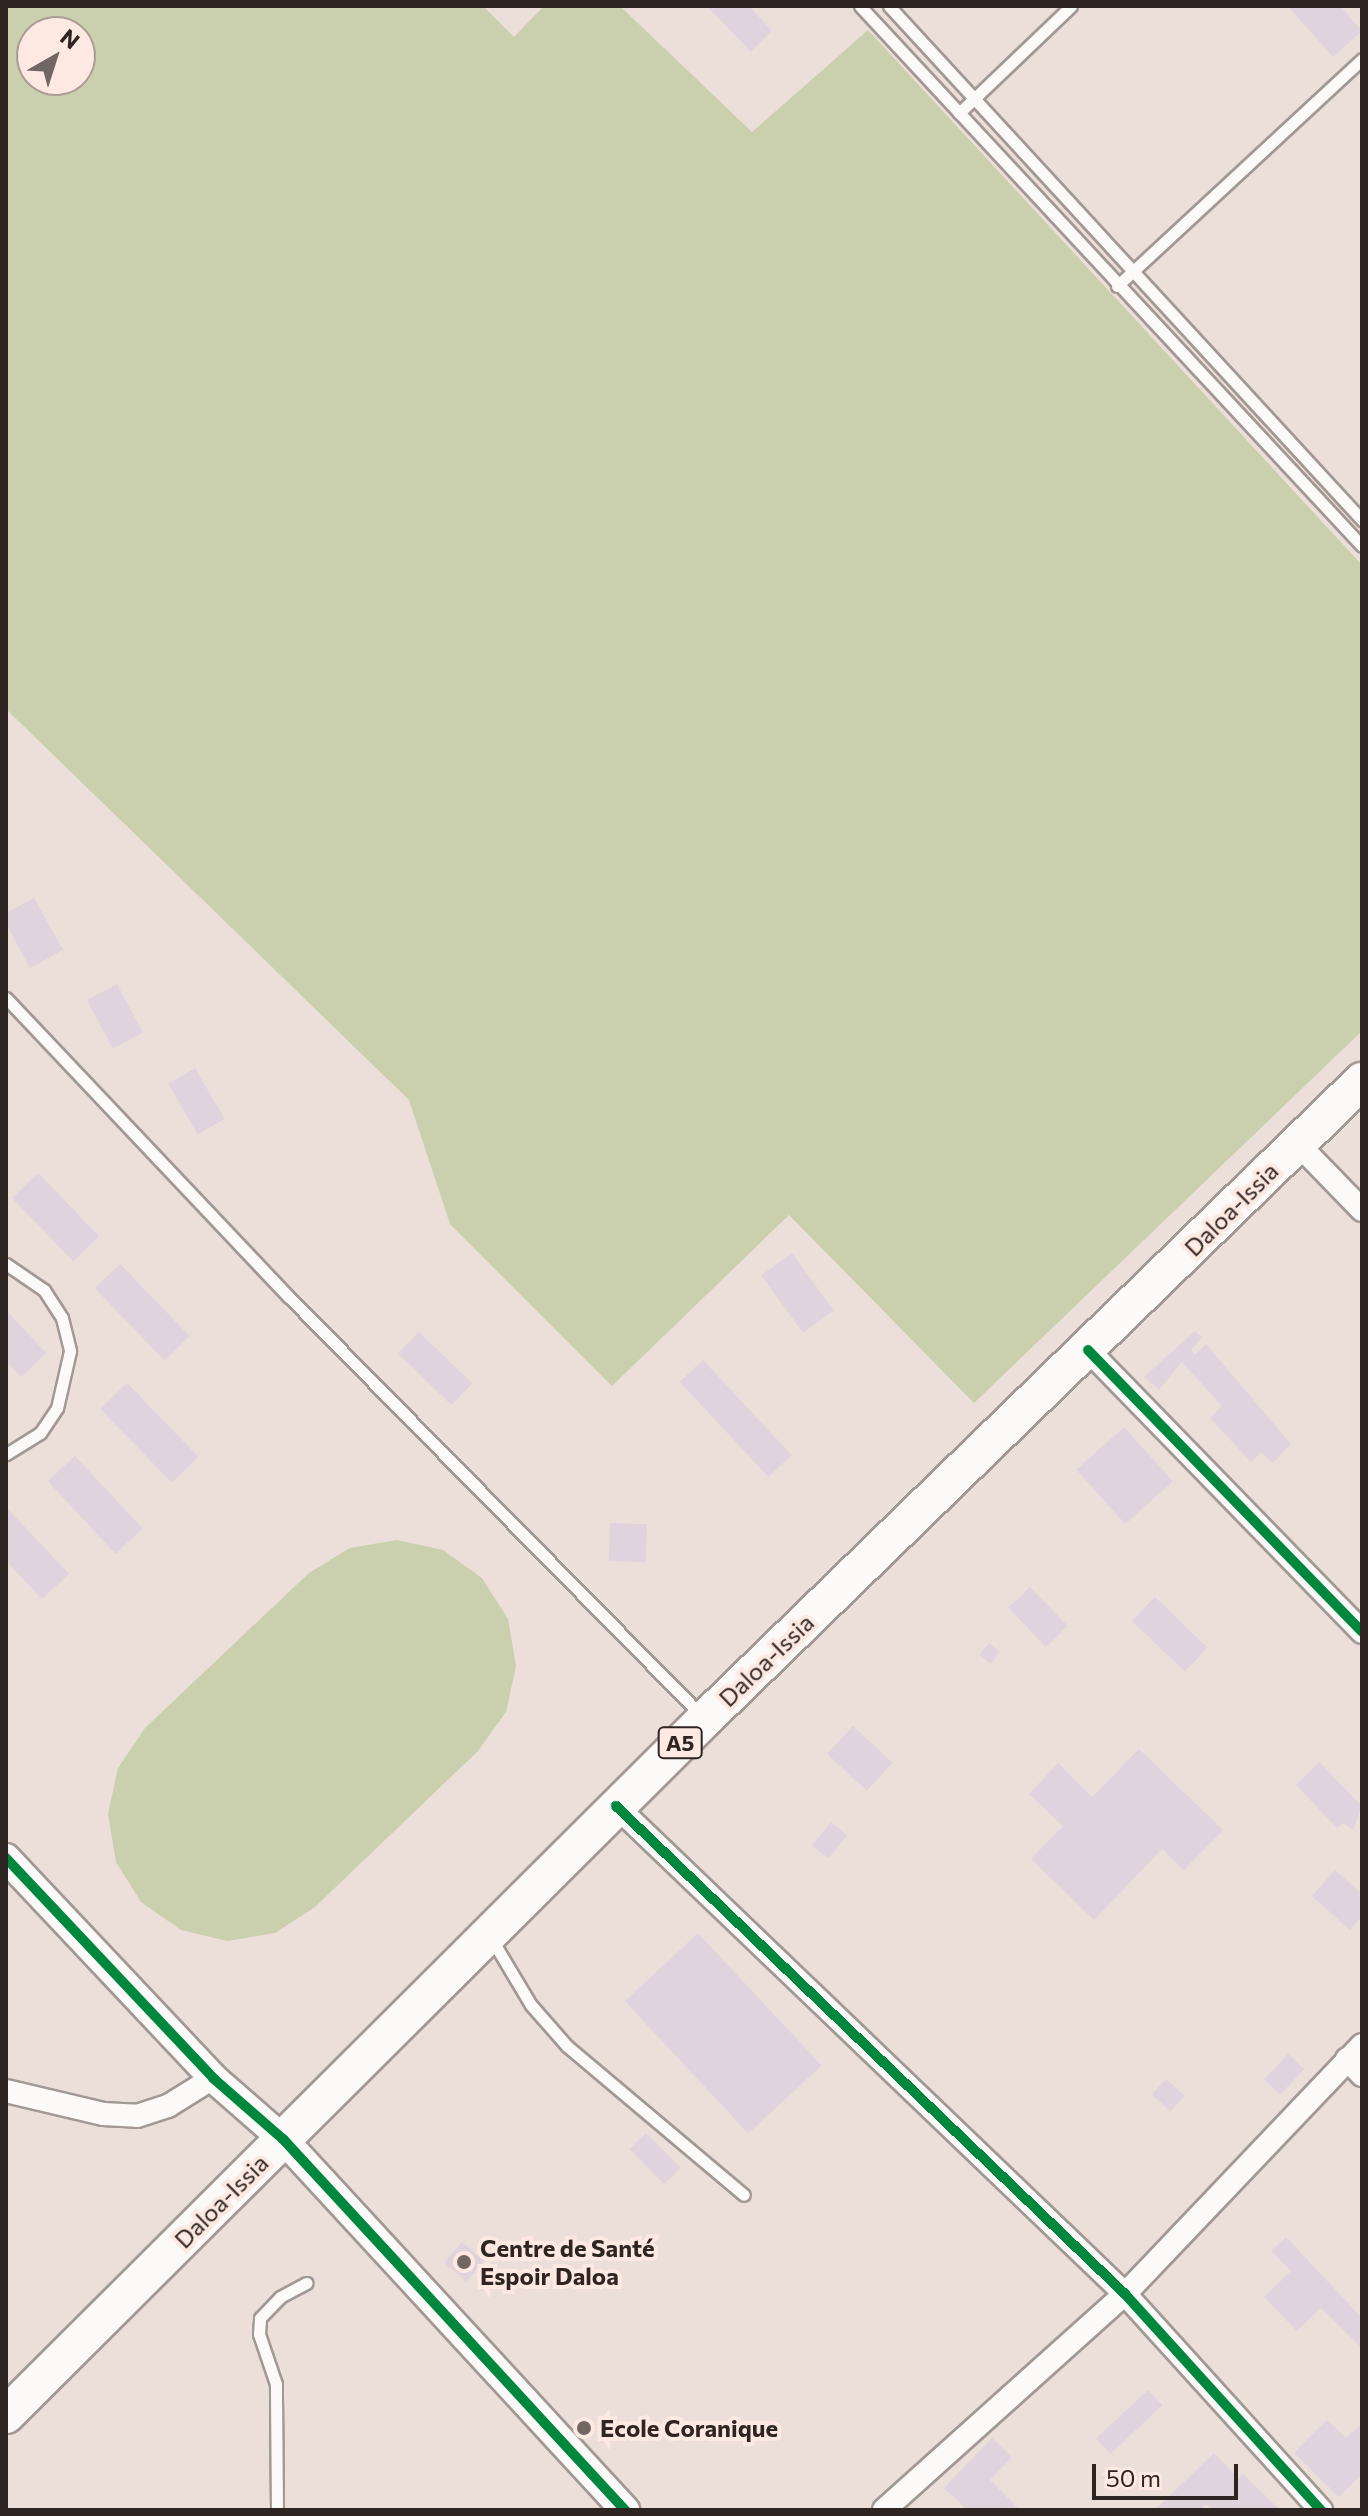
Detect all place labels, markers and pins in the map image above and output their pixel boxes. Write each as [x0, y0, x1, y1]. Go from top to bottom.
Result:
place label: Centre de Santé Espoir Daloa [480, 2234, 655, 2290]
marker: Centre de Santé Espoir Daloa [455, 2253, 473, 2271]
place label: Ecole Coranique [600, 2414, 778, 2442]
marker: Ecole Coranique [575, 2419, 593, 2437]

